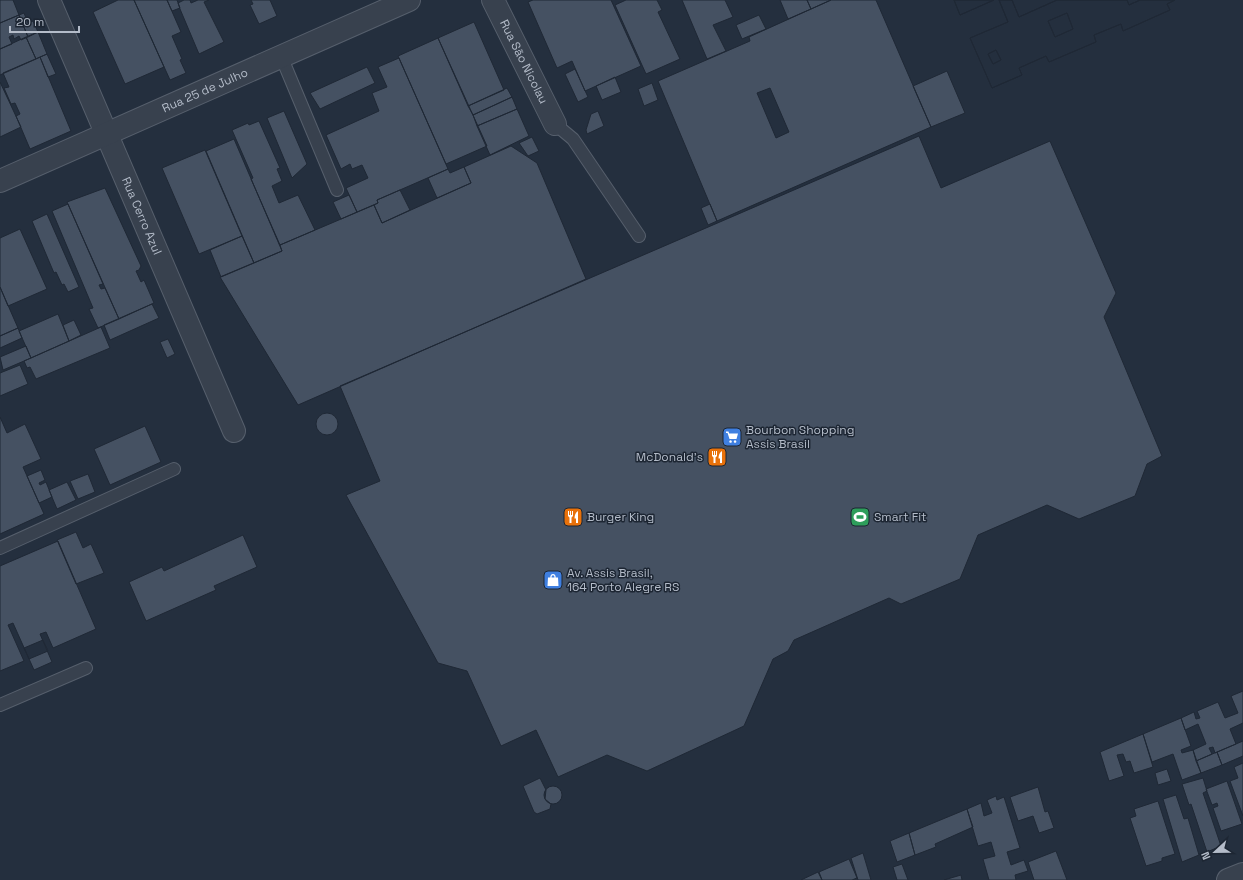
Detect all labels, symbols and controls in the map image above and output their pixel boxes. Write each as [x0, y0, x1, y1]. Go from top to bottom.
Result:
scale bar [10, 8, 79, 34]
text: 20 m [16, 14, 44, 30]
street label: Rua São Nicolau [496, 17, 552, 106]
street label: Rua 25 de Julho [159, 64, 250, 116]
street label: Rua Cerro Azul [118, 175, 165, 257]
place label: Bourbon Shopping Assis Brasil [746, 422, 854, 452]
supermarket icon: Bourbon Shopping Assis Brasil [721, 426, 743, 448]
restaurant icon: McDonald's [706, 446, 728, 468]
place label: McDonald's [636, 449, 703, 465]
restaurant icon: Burger King [562, 506, 584, 528]
sports icon: Smart Fit [849, 506, 871, 528]
place label: Burger King [587, 509, 654, 525]
place label: Smart Fit [874, 509, 927, 525]
place label: Av. Assis Brasil, 164 Porto Alegre RS [567, 565, 679, 595]
shop icon: Av. Assis Brasil, 164 Porto Alegre RS [542, 569, 564, 591]
north arrow [1195, 832, 1235, 872]
text: N [1198, 850, 1214, 862]

